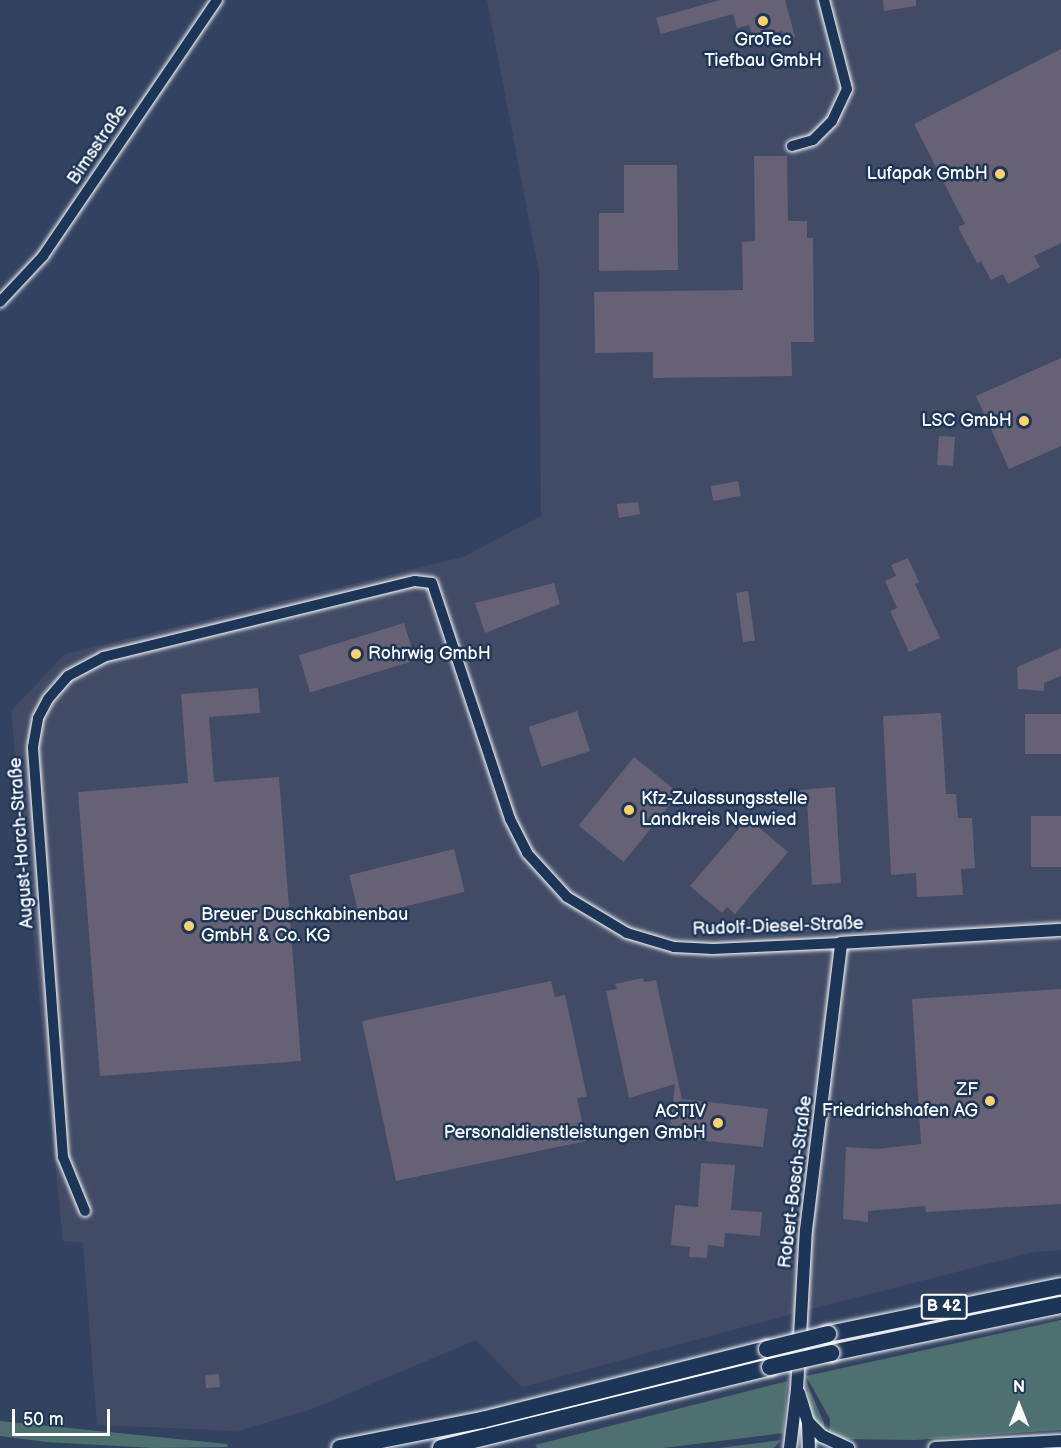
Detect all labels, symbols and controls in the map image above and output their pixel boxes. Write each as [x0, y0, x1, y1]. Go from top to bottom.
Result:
marker: GroTec Tiefbau GmbH [756, 14, 770, 28]
place label: GroTec Tiefbau GmbH [704, 30, 822, 72]
street label: Bimsstraße [63, 101, 133, 189]
place label: Lufapak GmbH [866, 163, 988, 185]
marker: Lufapak GmbH [993, 167, 1007, 181]
place label: LSC GmbH [921, 410, 1012, 432]
marker: LSC GmbH [1017, 414, 1031, 428]
place label: Rohrwig GmbH [368, 643, 491, 665]
marker: Rohrwig GmbH [349, 647, 363, 661]
street label: August-Horch-Straße [5, 757, 39, 929]
place label: Kfz-Zulassungsstelle Landkreis Neuwied [641, 789, 808, 832]
marker: Kfz-Zulassungsstelle Landkreis Neuwied [622, 803, 636, 817]
place label: Breuer Duschkabinenbau GmbH & Co. KG [201, 905, 408, 948]
street label: Rudolf-Diesel-Straße [692, 913, 864, 941]
marker: Breuer Duschkabinenbau GmbH & Co. KG [182, 919, 196, 933]
place label: ZF Friedrichshafen AG [822, 1080, 978, 1122]
street label: Robert-Bosch-Straße [775, 1094, 817, 1270]
marker: ZF Friedrichshafen AG [983, 1094, 997, 1108]
place label: ACTIV Personaldienstleistungen GmbH [444, 1102, 706, 1144]
marker: ACTIV Personaldienstleistungen GmbH [711, 1116, 725, 1130]
road number: B 42 [920, 1294, 968, 1320]
north arrow [989, 1376, 1049, 1436]
text: N [1013, 1378, 1025, 1397]
scale bar [15, 1397, 112, 1435]
text: 50 m [23, 1409, 64, 1430]

